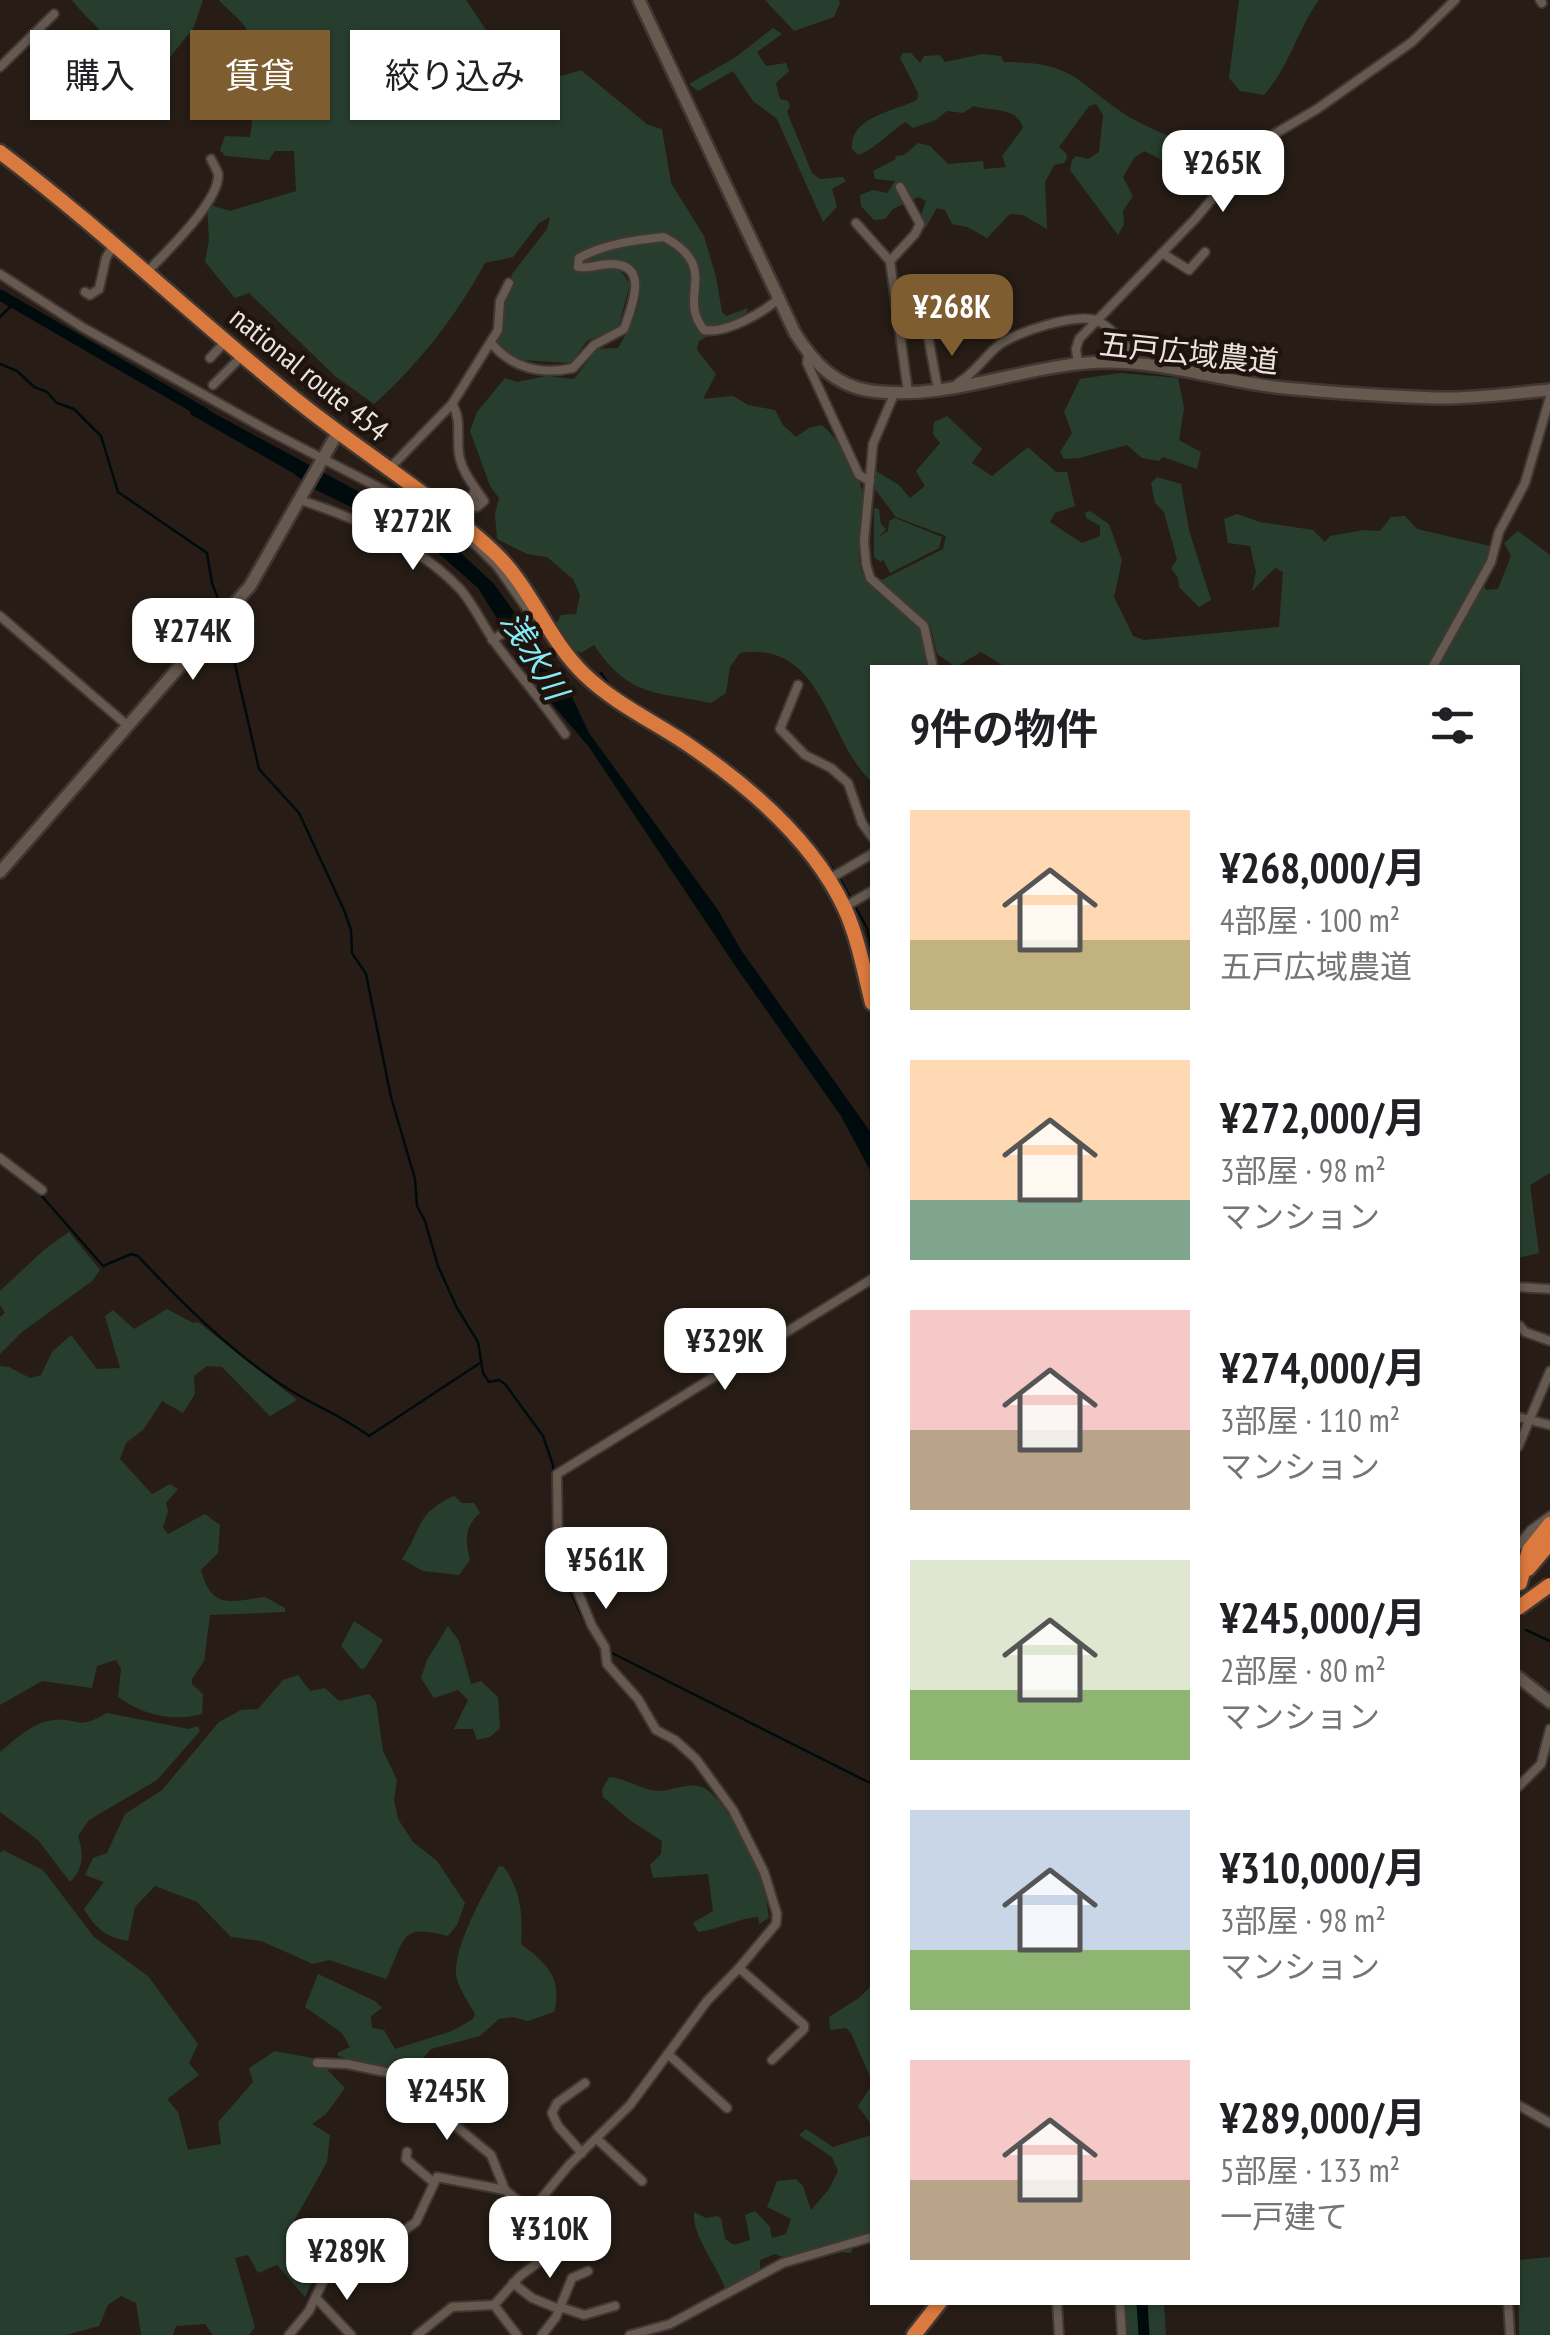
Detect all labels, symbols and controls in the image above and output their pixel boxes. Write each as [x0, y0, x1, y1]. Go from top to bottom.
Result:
chip: 購入 [30, 30, 170, 120]
chip: 賃貸 [190, 30, 330, 120]
chip: 絞り込み [350, 30, 560, 120]
pin: ¥265K [1153, 130, 1293, 215]
text: ¥265K [1184, 141, 1262, 183]
pin: ¥268K [882, 274, 1022, 359]
text: ¥268K [913, 285, 991, 327]
street label: national route 454 [223, 297, 397, 449]
street label: 五戸広域農道 [1097, 323, 1281, 381]
pin: ¥272K [343, 488, 483, 573]
text: ¥272K [374, 499, 452, 541]
pin: ¥274K [123, 598, 263, 683]
water label: 浅水川 [492, 603, 579, 710]
text: ¥274K [154, 609, 232, 651]
icon: filters [1425, 698, 1480, 753]
text: 9件の物件 [910, 701, 1098, 756]
text: ¥268,000/月 [1220, 840, 1426, 895]
icon: home [990, 850, 1110, 970]
text: 4部屋 · 100 m² [1220, 899, 1400, 941]
text: 五戸広域農道 [1220, 945, 1412, 987]
text: ¥272,000/月 [1220, 1090, 1426, 1145]
icon: home [990, 1100, 1110, 1220]
text: 3部屋 · 98 m² [1220, 1149, 1386, 1191]
text: マンション [1220, 1195, 1380, 1237]
pin: ¥329K [655, 1308, 795, 1393]
text: ¥329K [686, 1319, 764, 1361]
text: ¥274,000/月 [1220, 1340, 1426, 1395]
icon: home [990, 1350, 1110, 1470]
text: 3部屋 · 110 m² [1220, 1399, 1400, 1441]
text: マンション [1220, 1445, 1380, 1487]
pin: ¥561K [536, 1527, 676, 1612]
text: ¥561K [567, 1538, 645, 1580]
text: ¥245,000/月 [1220, 1590, 1426, 1645]
icon: home [990, 1600, 1110, 1720]
text: 2部屋 · 80 m² [1220, 1649, 1386, 1691]
text: マンション [1220, 1695, 1380, 1737]
text: ¥310,000/月 [1220, 1840, 1426, 1895]
icon: home [990, 1850, 1110, 1970]
text: 3部屋 · 98 m² [1220, 1899, 1386, 1941]
text: マンション [1220, 1945, 1380, 1987]
pin: ¥245K [377, 2058, 517, 2143]
text: ¥245K [408, 2069, 486, 2111]
text: ¥289,000/月 [1220, 2090, 1426, 2145]
icon: home [990, 2100, 1110, 2220]
text: 5部屋 · 133 m² [1220, 2149, 1400, 2191]
text: 一戸建て [1220, 2195, 1348, 2237]
pin: ¥310K [480, 2196, 620, 2281]
text: ¥310K [511, 2207, 589, 2249]
pin: ¥289K [277, 2218, 417, 2303]
text: ¥289K [308, 2229, 386, 2271]

